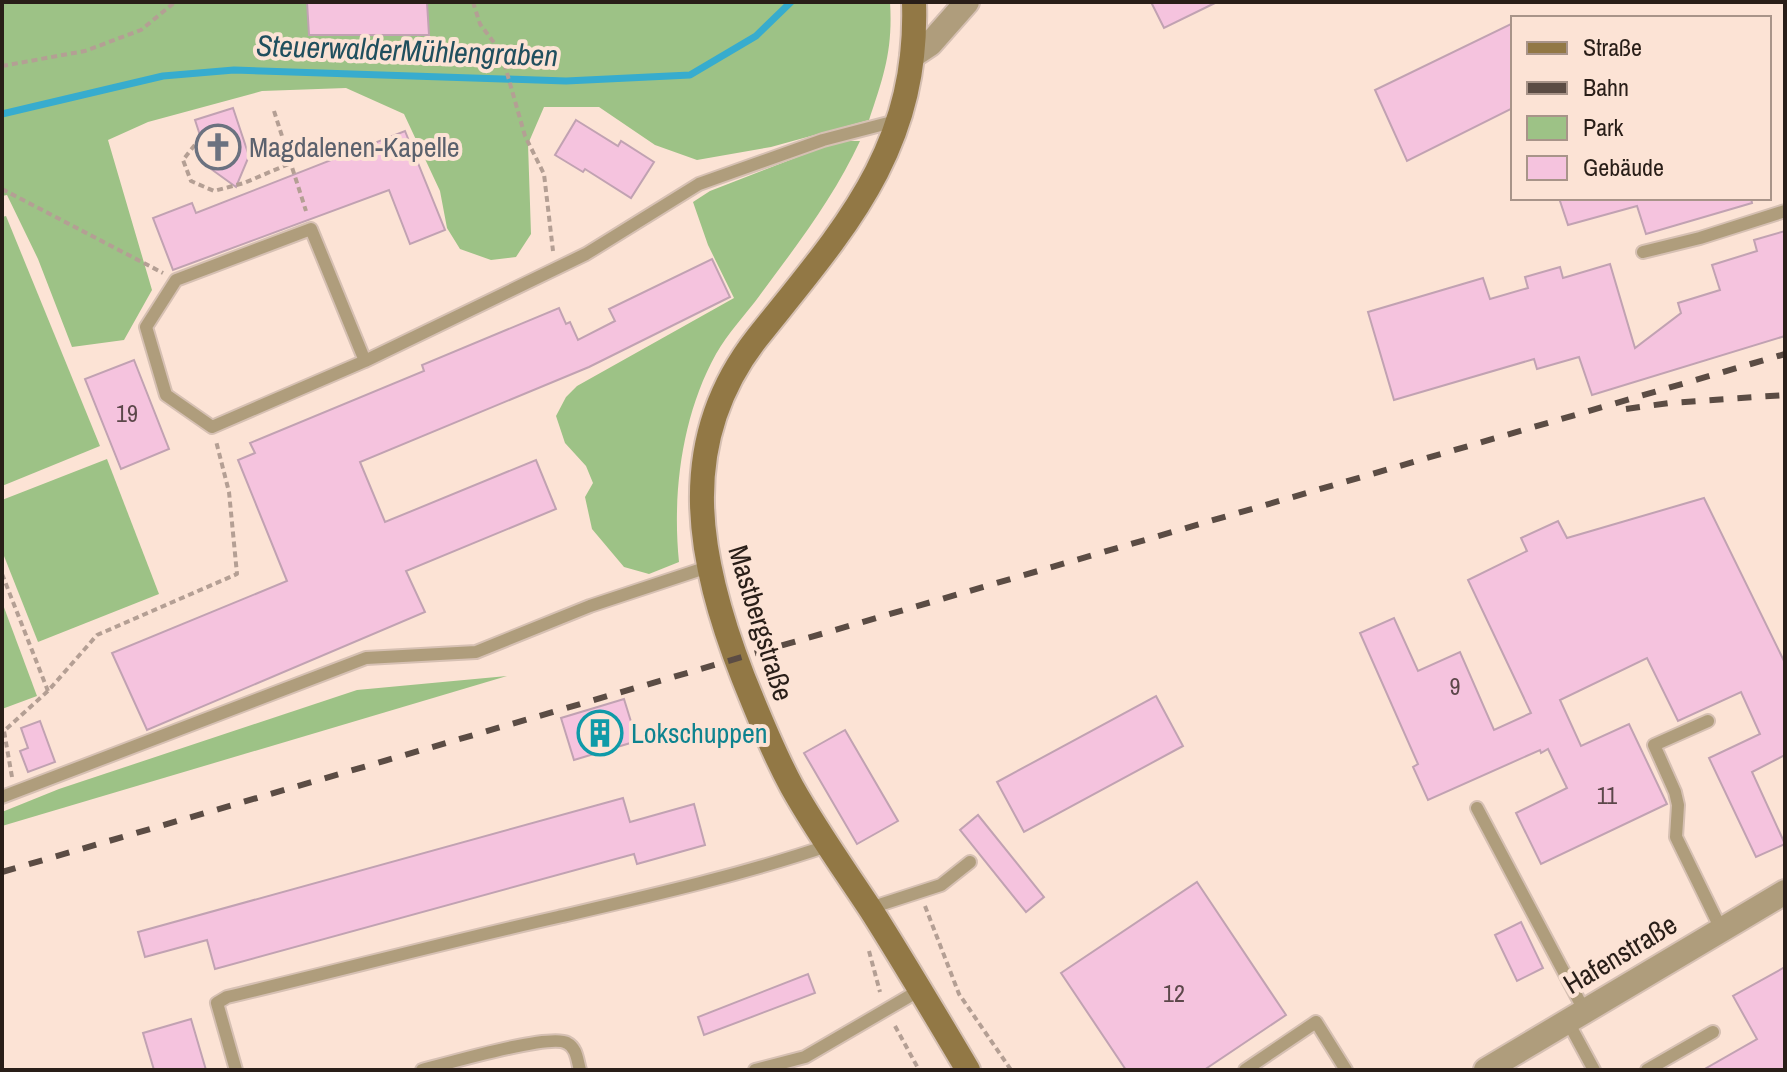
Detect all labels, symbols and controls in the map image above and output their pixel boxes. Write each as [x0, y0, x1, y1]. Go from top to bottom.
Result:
legend [1511, 16, 1771, 200]
water label: SteuerwalderMühlengraben [255, 25, 559, 75]
text: Straße [1583, 31, 1642, 63]
text: Bahn [1583, 71, 1629, 103]
text: Park [1583, 111, 1624, 143]
church icon: Magdalenen-Kapelle [194, 123, 242, 171]
place label: Magdalenen-Kapelle [249, 128, 460, 166]
text: Gebäude [1583, 151, 1664, 183]
house number: 19 [116, 397, 138, 429]
street label: Mastbergstraße [719, 541, 803, 705]
house number: 9 [1450, 670, 1460, 702]
building icon: Lokschuppen [576, 709, 624, 757]
place label: Lokschuppen [631, 714, 768, 752]
house number: 11 [1597, 779, 1617, 811]
street label: Hafenstraße [1556, 905, 1684, 1003]
house number: 12 [1163, 977, 1185, 1009]

